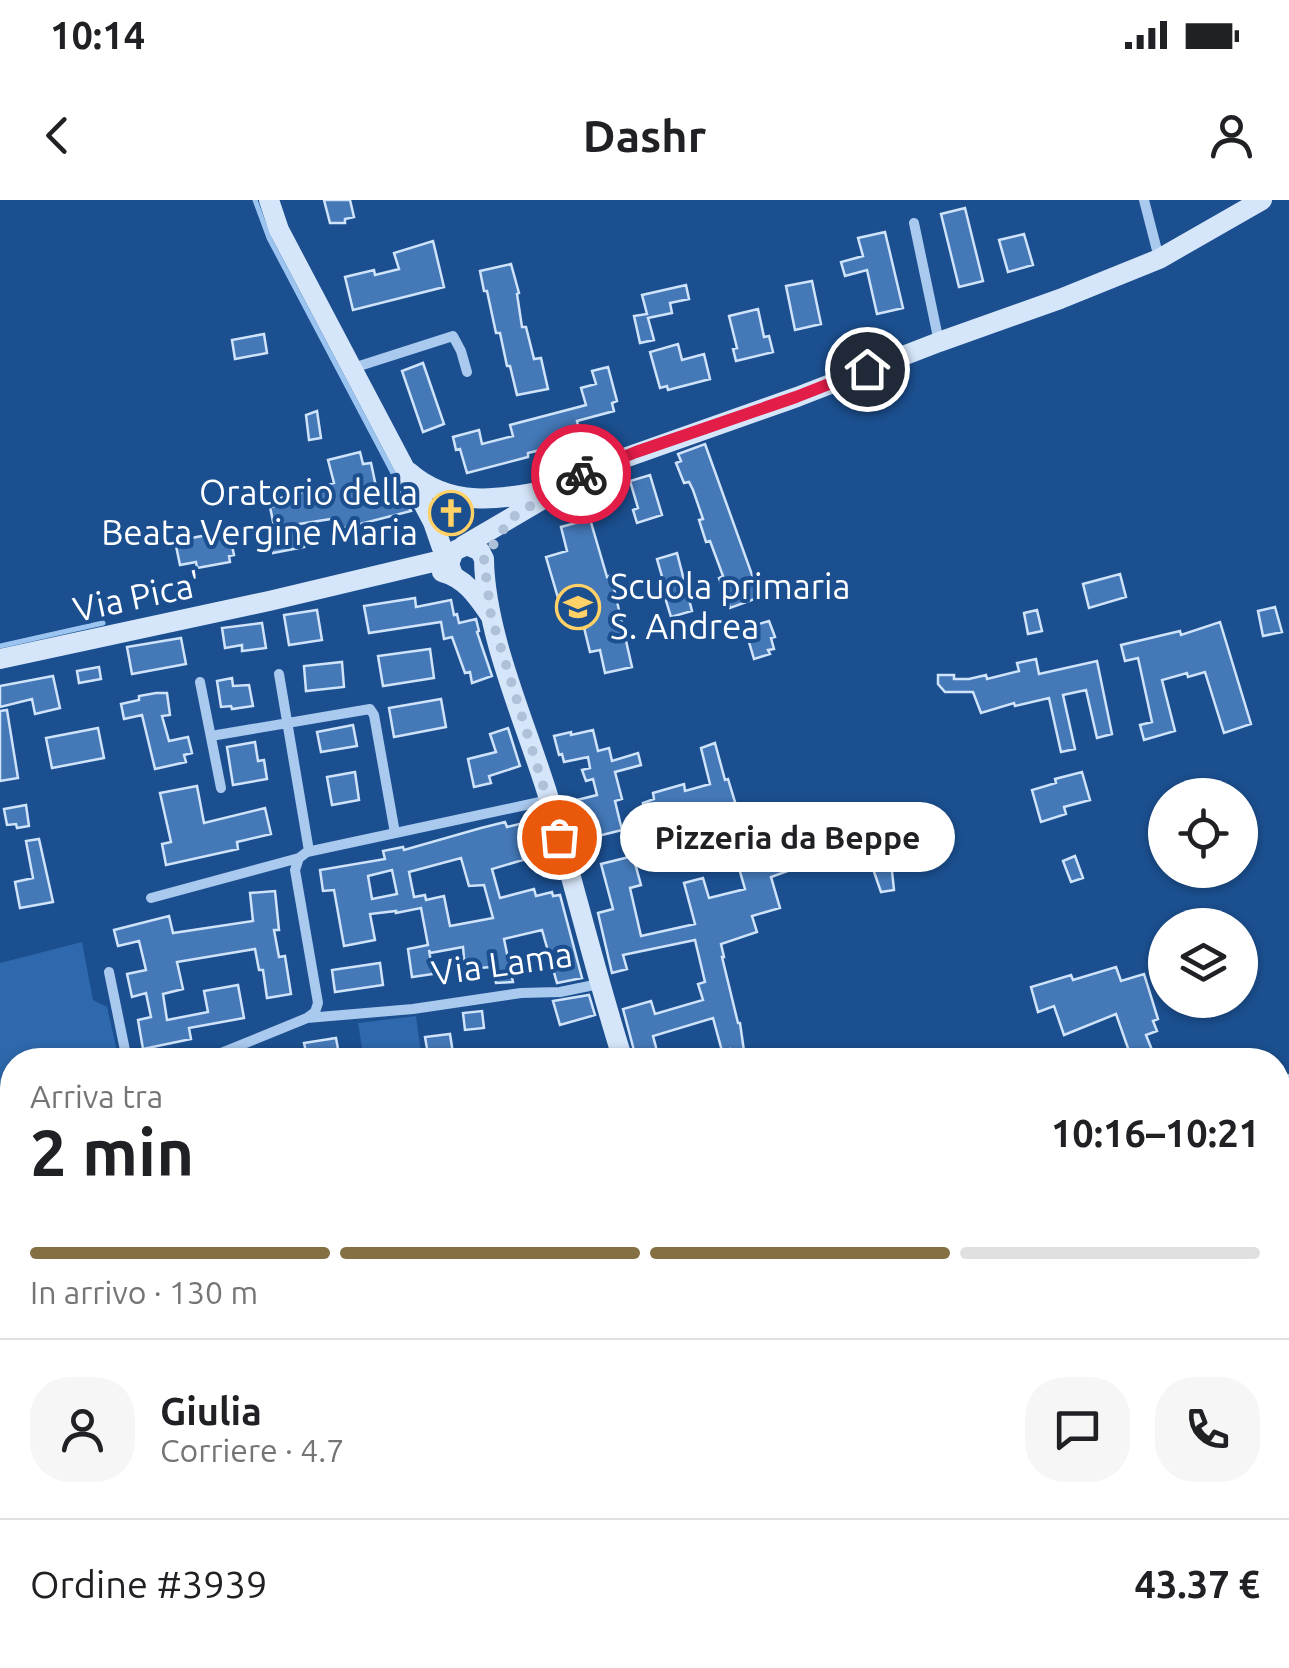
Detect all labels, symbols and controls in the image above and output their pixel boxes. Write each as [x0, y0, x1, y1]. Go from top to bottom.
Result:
text: 10:14 [50, 14, 145, 56]
icon: back [30, 108, 85, 163]
icon: person [1204, 108, 1259, 163]
text: Dashr [583, 110, 706, 161]
pin [825, 327, 910, 412]
icon: home [840, 342, 895, 397]
courier [531, 424, 631, 524]
icon: bike [554, 447, 609, 502]
place label: Oratorio della Beata Vergine Maria [101, 472, 418, 552]
church icon: Oratorio della Beata Vergine Maria [428, 490, 474, 536]
street label: Via Pica' [69, 563, 204, 629]
place label: Scuola primaria S. Andrea [610, 566, 851, 646]
school or university icon: Scuola primaria S. Andrea [555, 584, 601, 630]
map controls [1148, 778, 1258, 1018]
button: locate [1148, 778, 1258, 888]
pin [517, 795, 602, 880]
callout: Pizzeria da Beppe [619, 802, 954, 872]
icon: bag [532, 810, 587, 865]
text: Pizzeria da Beppe [654, 819, 921, 855]
button: layers [1148, 908, 1258, 1018]
street label: Via Lama [429, 933, 575, 993]
text: Arriva tra [30, 1078, 163, 1114]
text: 10:16–10:21 [1051, 1112, 1260, 1154]
text: 2 min [30, 1115, 194, 1188]
text: In arrivo · 130 m [30, 1274, 258, 1310]
button: person [30, 1377, 135, 1482]
button: chat [1025, 1377, 1130, 1482]
button: phone [1155, 1377, 1260, 1482]
text: Giulia [160, 1390, 262, 1432]
text: Corriere · 4.7 [160, 1432, 344, 1468]
text: Ordine #3939 [30, 1563, 267, 1605]
text: 43.37 € [1134, 1563, 1260, 1605]

